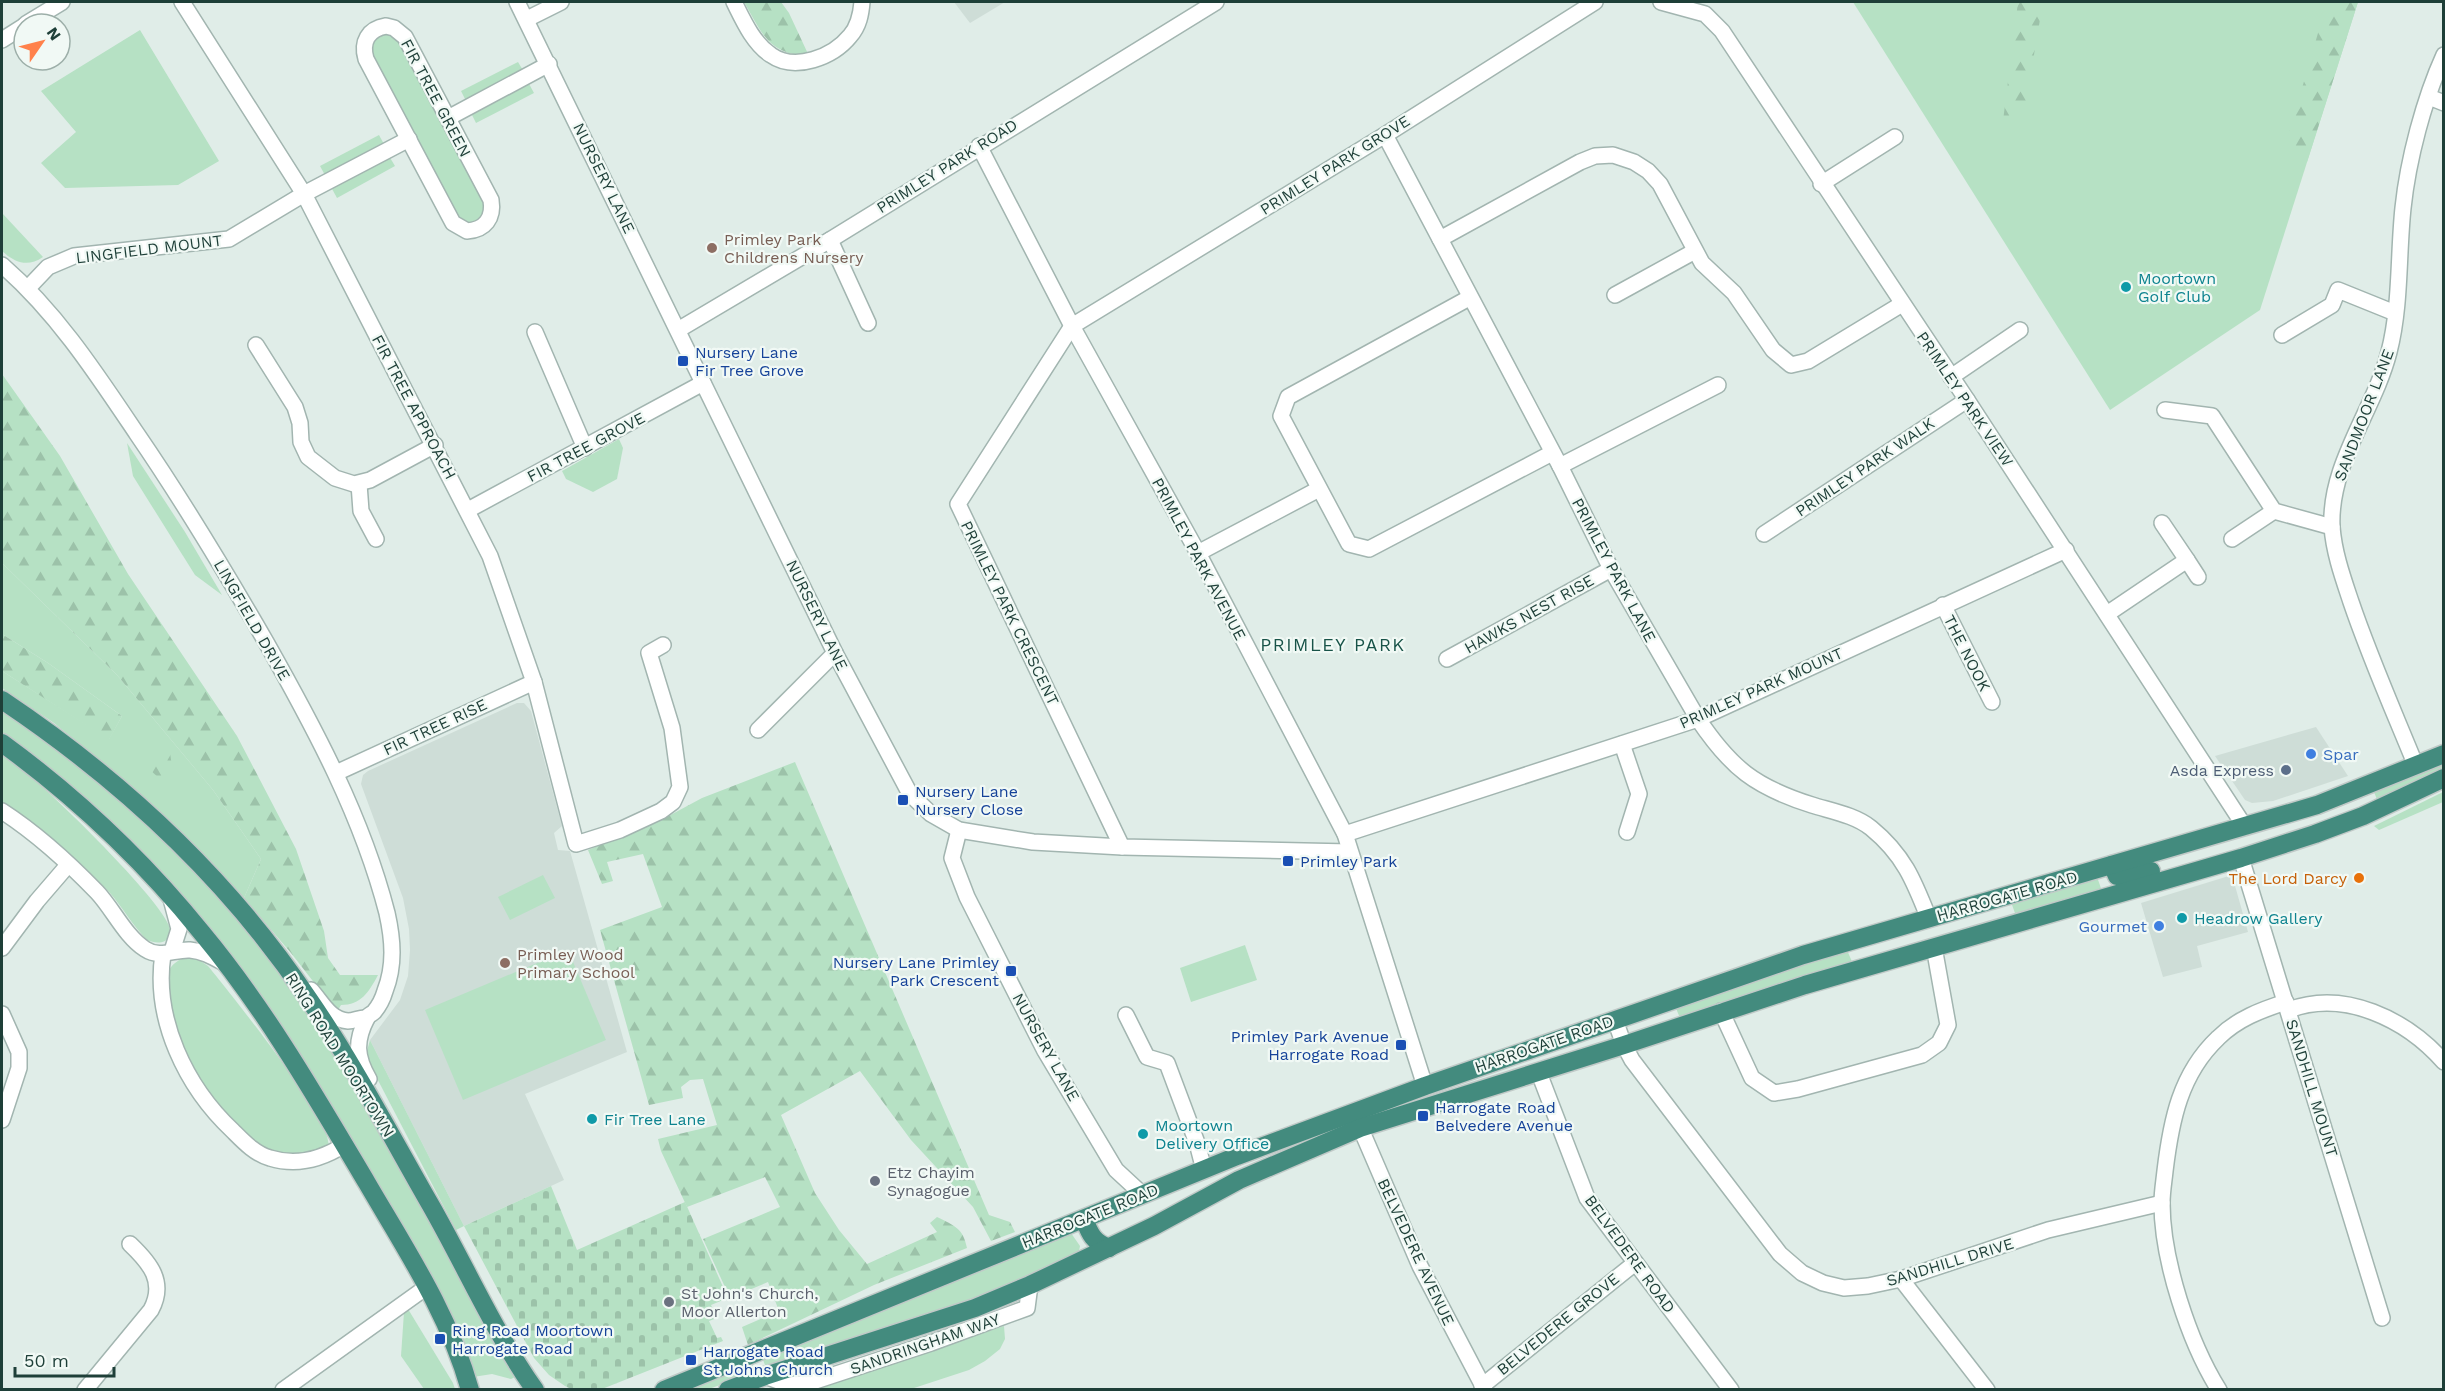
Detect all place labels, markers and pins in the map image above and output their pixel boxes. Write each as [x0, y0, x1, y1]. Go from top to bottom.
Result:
place label: Primley Park Childrens Nursery [724, 230, 864, 267]
marker: Primley Park Childrens Nursery [705, 241, 719, 255]
place label: Moortown Golf Club [2138, 269, 2216, 306]
marker: Moortown Golf Club [2119, 280, 2133, 294]
place label: Nursery Lane Fir Tree Grove [695, 343, 804, 380]
marker: Nursery Lane Fir Tree Grove [676, 354, 690, 368]
place label: Spar [2323, 745, 2359, 764]
marker: Spar [2304, 747, 2318, 761]
place label: Asda Express [2170, 761, 2274, 780]
marker: Asda Express [2279, 763, 2293, 777]
place label: Nursery Lane Nursery Close [915, 782, 1023, 819]
marker: Nursery Lane Nursery Close [896, 793, 910, 807]
place label: Primley Park [1300, 852, 1397, 871]
marker: Primley Park [1281, 854, 1295, 868]
place label: The Lord Darcy [2229, 869, 2348, 888]
marker: The Lord Darcy [2352, 871, 2366, 885]
place label: Headrow Gallery [2194, 909, 2323, 928]
marker: Headrow Gallery [2175, 911, 2189, 925]
place label: Gourmet [2078, 917, 2147, 936]
marker: Gourmet [2152, 919, 2166, 933]
place label: Primley Wood Primary School [517, 945, 635, 982]
place label: Nursery Lane Primley Park Crescent [833, 953, 1000, 990]
marker: Primley Wood Primary School [498, 956, 512, 970]
marker: Nursery Lane Primley Park Crescent [1004, 964, 1018, 978]
place label: Primley Park Avenue Harrogate Road [1231, 1027, 1389, 1064]
marker: Primley Park Avenue Harrogate Road [1394, 1038, 1408, 1052]
place label: Harrogate Road Belvedere Avenue [1435, 1098, 1573, 1135]
marker: Harrogate Road Belvedere Avenue [1416, 1109, 1430, 1123]
place label: Fir Tree Lane [604, 1110, 706, 1129]
marker: Fir Tree Lane [585, 1112, 599, 1126]
place label: Moortown Delivery Office [1155, 1116, 1269, 1153]
marker: Moortown Delivery Office [1136, 1127, 1150, 1141]
place label: Etz Chayim Synagogue [887, 1163, 975, 1200]
marker: Etz Chayim Synagogue [868, 1174, 882, 1188]
place label: St John's Church, Moor Allerton [681, 1284, 819, 1321]
marker: St John's Church, Moor Allerton [662, 1295, 676, 1309]
place label: Ring Road Moortown Harrogate Road [452, 1321, 613, 1358]
marker: Ring Road Moortown Harrogate Road [433, 1332, 447, 1346]
place label: Harrogate Road St Johns Church [703, 1342, 833, 1379]
marker: Harrogate Road St Johns Church [684, 1353, 698, 1367]

